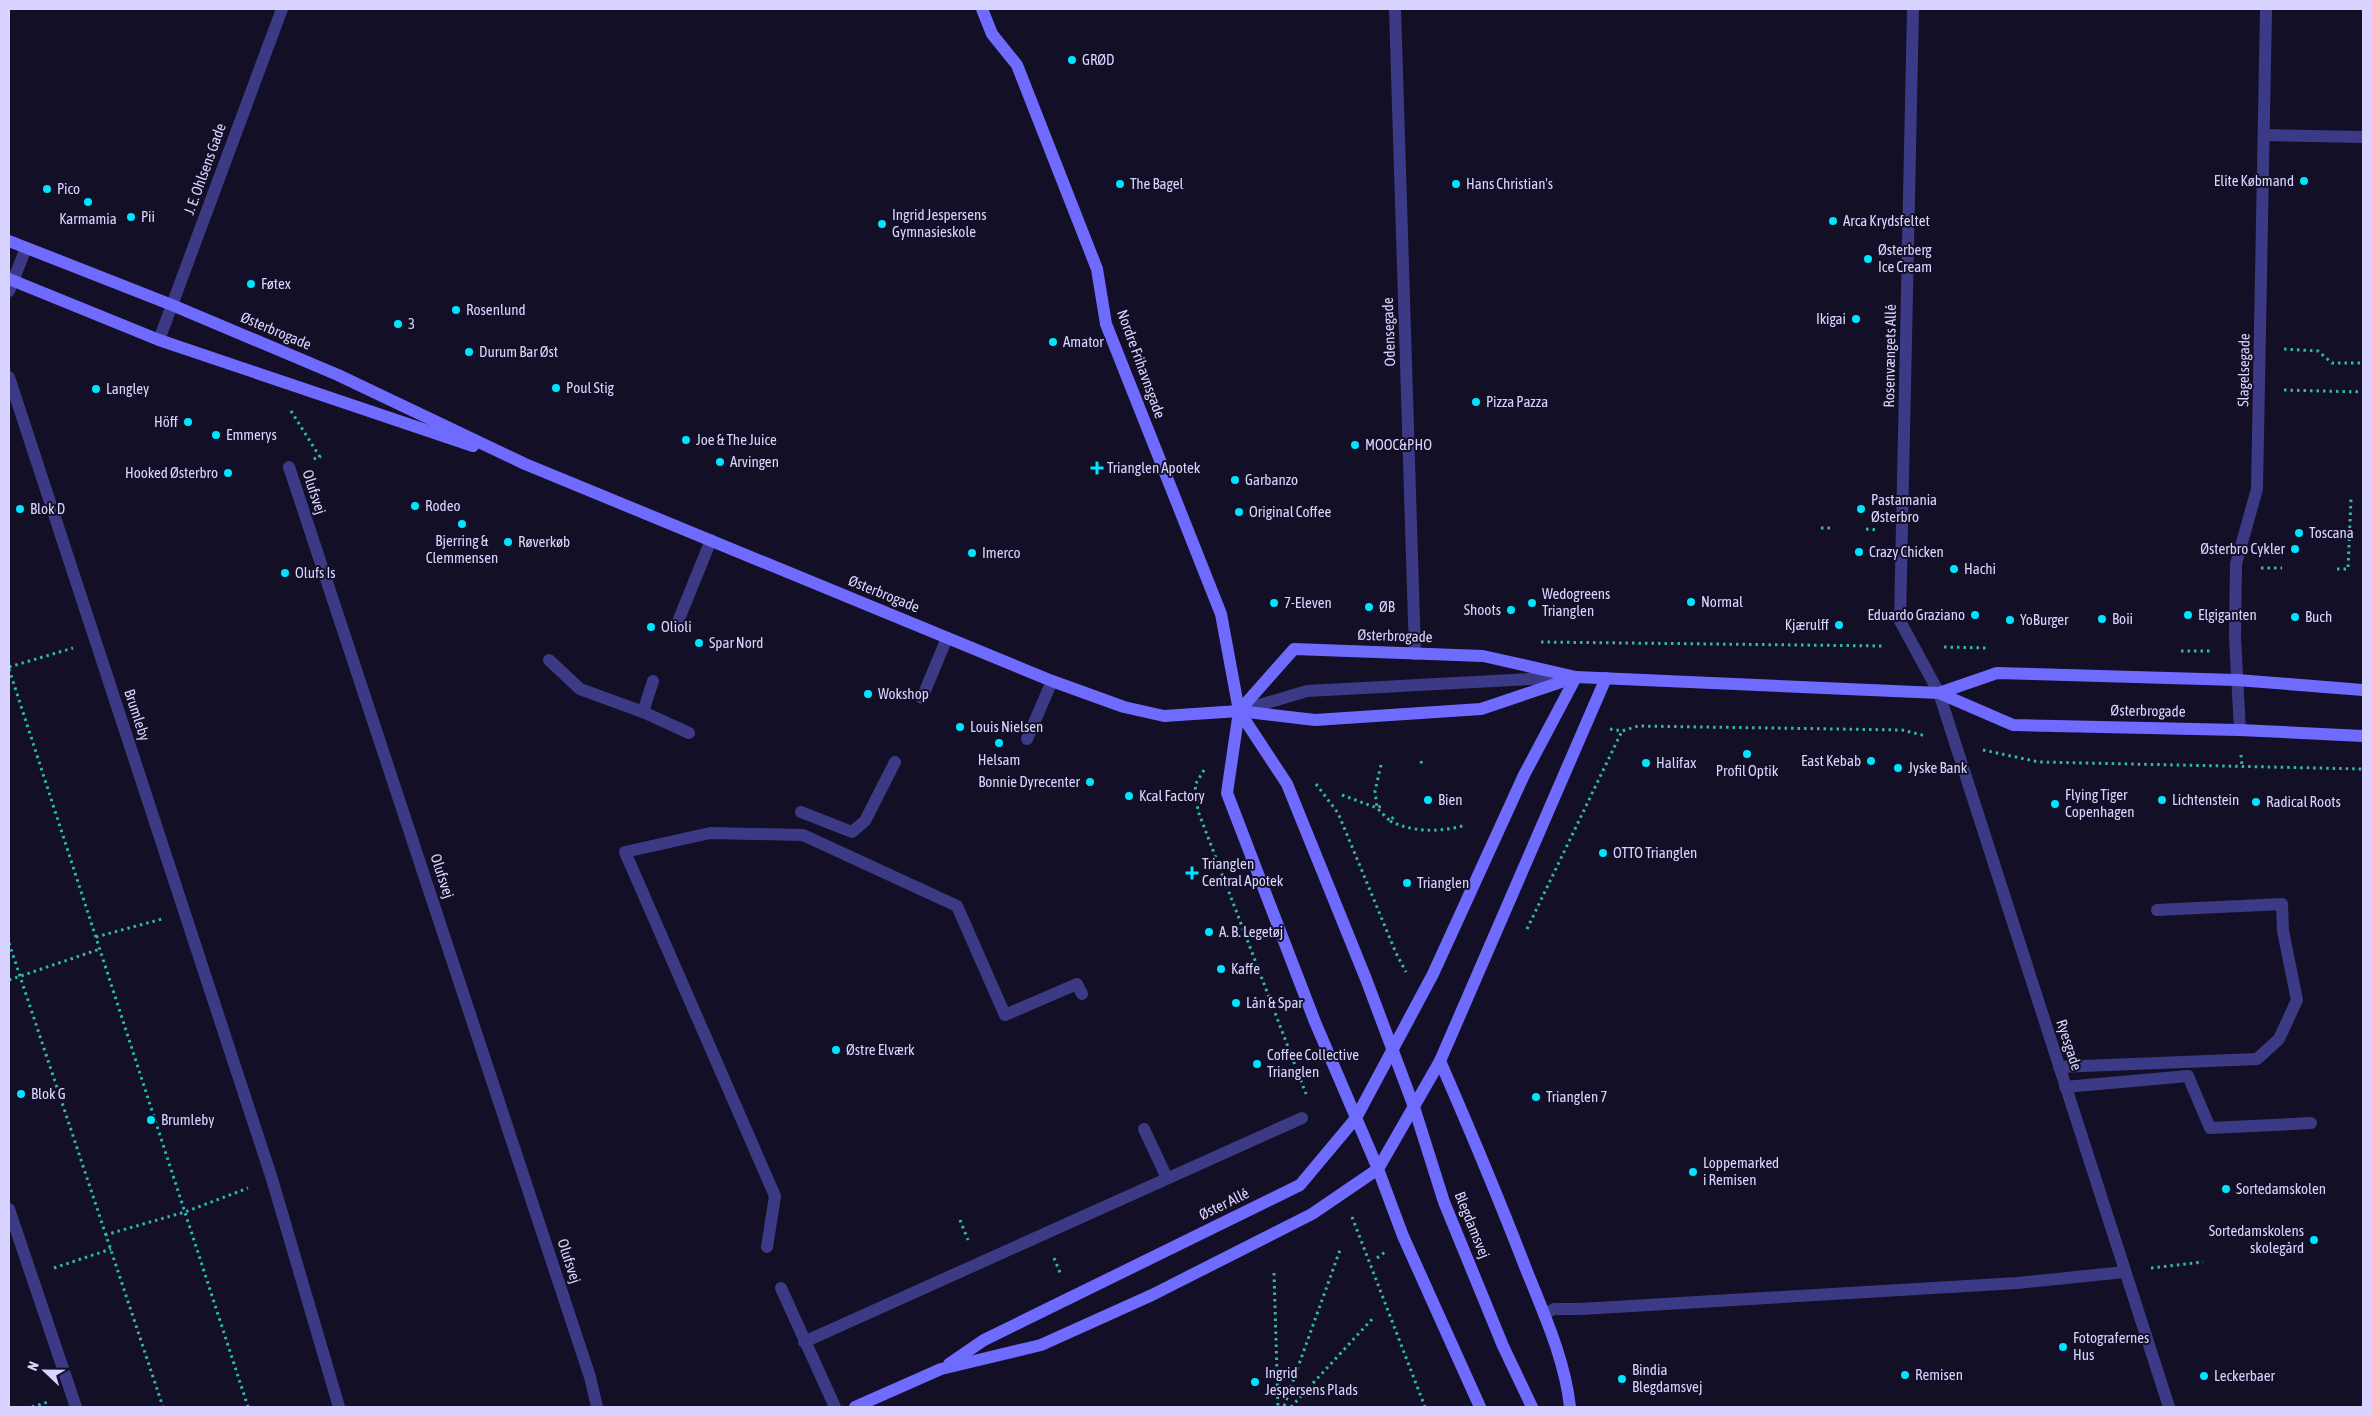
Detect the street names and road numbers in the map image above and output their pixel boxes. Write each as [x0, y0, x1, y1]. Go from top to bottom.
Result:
street label: J. E. Ohlsens Gade [180, 121, 229, 217]
street label: Odensegade [1379, 297, 1398, 367]
street label: Rosenvængets Allé [1880, 304, 1899, 408]
street label: Nordre Frihavnsgade [1114, 307, 1169, 421]
street label: Østerbrogade [238, 308, 314, 353]
street label: Slagelsegade [2234, 333, 2253, 407]
street label: Olufsvej [299, 467, 330, 516]
street label: Østerbrogade [846, 572, 922, 616]
street label: Østerbrogade [1357, 626, 1433, 645]
street label: Brumleby [121, 687, 154, 743]
street label: Østerbrogade [2110, 701, 2186, 720]
street label: Olufsvej [427, 851, 458, 900]
street label: Ryesgade [2053, 1017, 2086, 1073]
street label: Øster Allé [1196, 1184, 1252, 1223]
street label: Blegdamsvej [1451, 1189, 1494, 1261]
street label: Olufsvej [554, 1236, 585, 1285]

